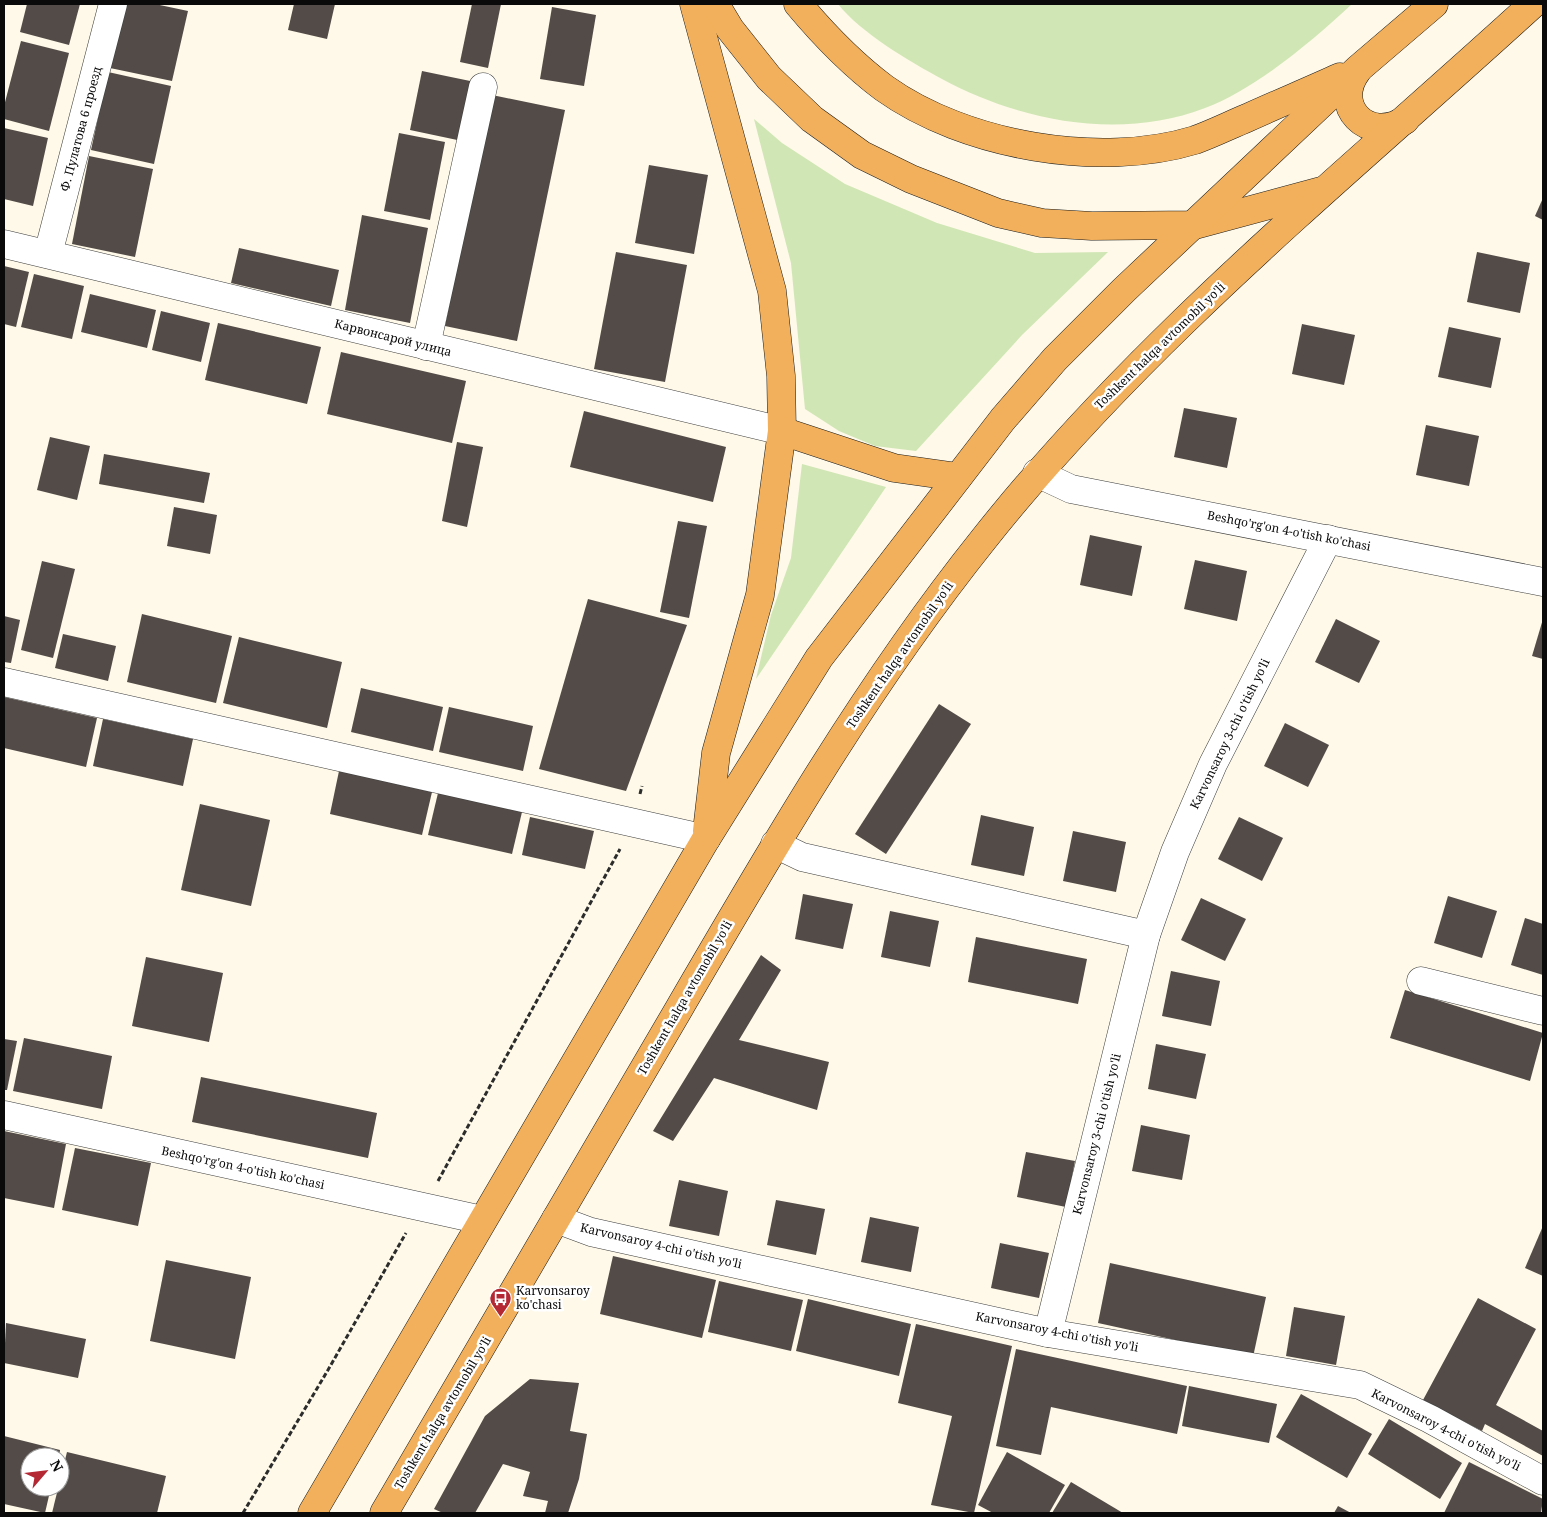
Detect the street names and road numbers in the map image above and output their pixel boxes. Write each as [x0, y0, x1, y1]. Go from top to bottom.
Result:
street label: Ф. Пулатова 6 проезд [56, 65, 105, 193]
street label: Toshkent halqa avtomobil yo'li [1091, 278, 1229, 413]
street label: Карвонсарой улица [333, 315, 454, 360]
street label: Beshqo'rg'on 4-o'tish ko'chasi [1206, 506, 1373, 555]
street label: Toshkent halqa avtomobil yo'li [842, 578, 957, 731]
street label: Karvonsaroy 3-chi o'tish yo'li [1186, 656, 1274, 812]
street label: Toshkent halqa avtomobil yo'li [633, 917, 736, 1078]
street label: Karvonsaroy 3-chi o'tish yo'li [1068, 1051, 1125, 1216]
street label: Beshqo'rg'on 4-o'tish ko'chasi [160, 1142, 326, 1193]
street label: Karvonsaroy 4-chi o'tish yo'li [579, 1219, 744, 1272]
street label: Karvonsaroy 4-chi o'tish yo'li [974, 1307, 1140, 1356]
street label: Toshkent halqa avtomobil yo'li [390, 1333, 495, 1492]
street label: Karvonsaroy 4-chi o'tish yo'li [1369, 1384, 1524, 1475]

